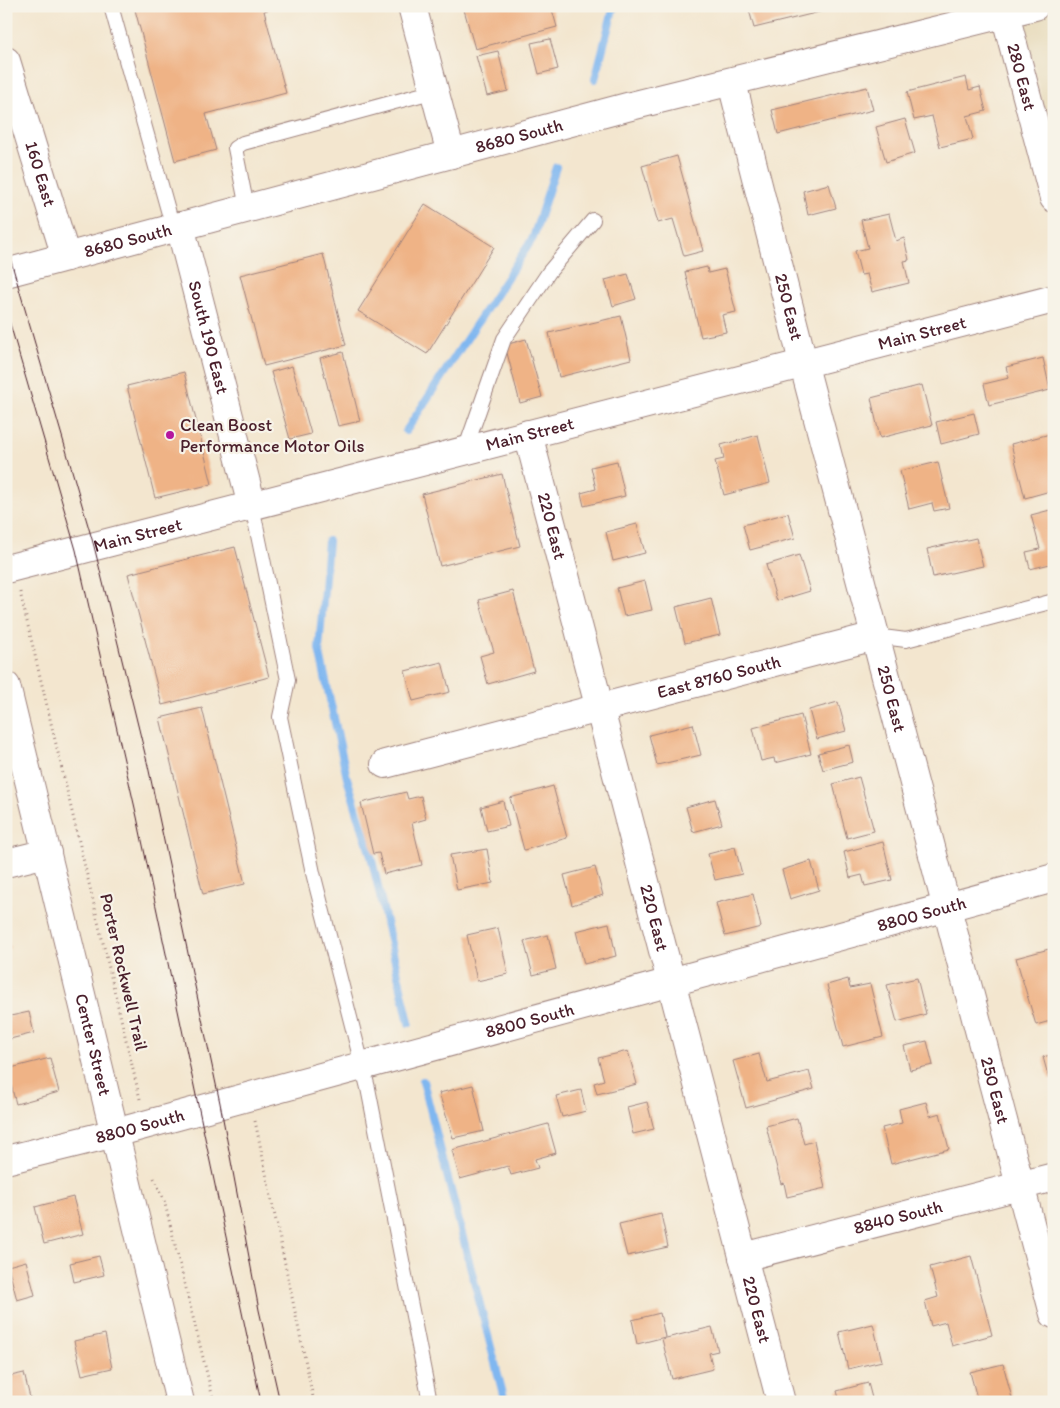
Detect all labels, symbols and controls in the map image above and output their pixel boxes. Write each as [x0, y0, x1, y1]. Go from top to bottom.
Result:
street label: 280 East [1002, 41, 1041, 113]
street label: 8680 South [473, 114, 565, 158]
street label: 160 East [20, 139, 61, 209]
street label: 8680 South [82, 218, 174, 263]
street label: 250 East [770, 271, 808, 343]
street label: South 190 East [184, 278, 234, 397]
street label: Main Street [876, 311, 969, 355]
street label: Main Street [483, 412, 577, 456]
place label: Clean Boost Performance Motor Oils [180, 414, 365, 457]
marker: Clean Boost Performance Motor Oils [164, 429, 176, 441]
street label: 220 East [533, 490, 571, 562]
street label: Main Street [91, 513, 184, 557]
street label: East 8760 South [655, 650, 783, 703]
street label: 250 East [872, 663, 911, 735]
street label: 220 East [635, 882, 674, 954]
street label: Porter Rockwell Trail [95, 891, 153, 1053]
street label: 8800 South [875, 891, 968, 937]
street label: Center Street [70, 991, 116, 1098]
street label: 8800 South [483, 998, 577, 1043]
street label: 250 East [976, 1054, 1014, 1126]
street label: 8800 South [93, 1104, 187, 1148]
street label: 8840 South [851, 1195, 945, 1239]
street label: 220 East [738, 1274, 776, 1346]

